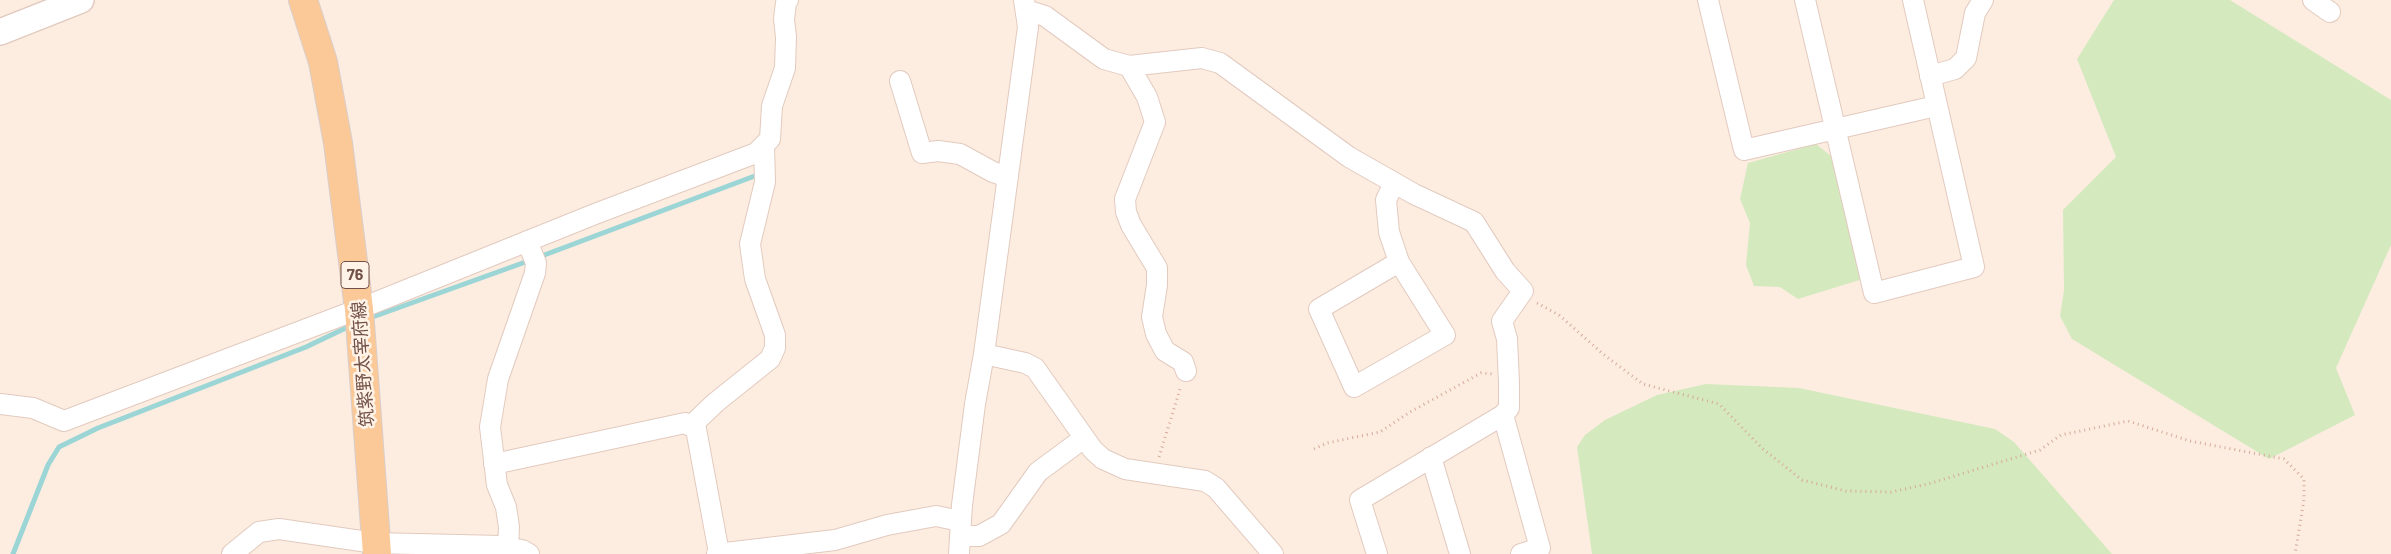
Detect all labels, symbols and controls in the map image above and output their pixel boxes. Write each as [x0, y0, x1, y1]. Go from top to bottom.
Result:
road number: 76 [341, 262, 369, 288]
street label: 筑紫野太宰府線 [348, 300, 378, 428]

